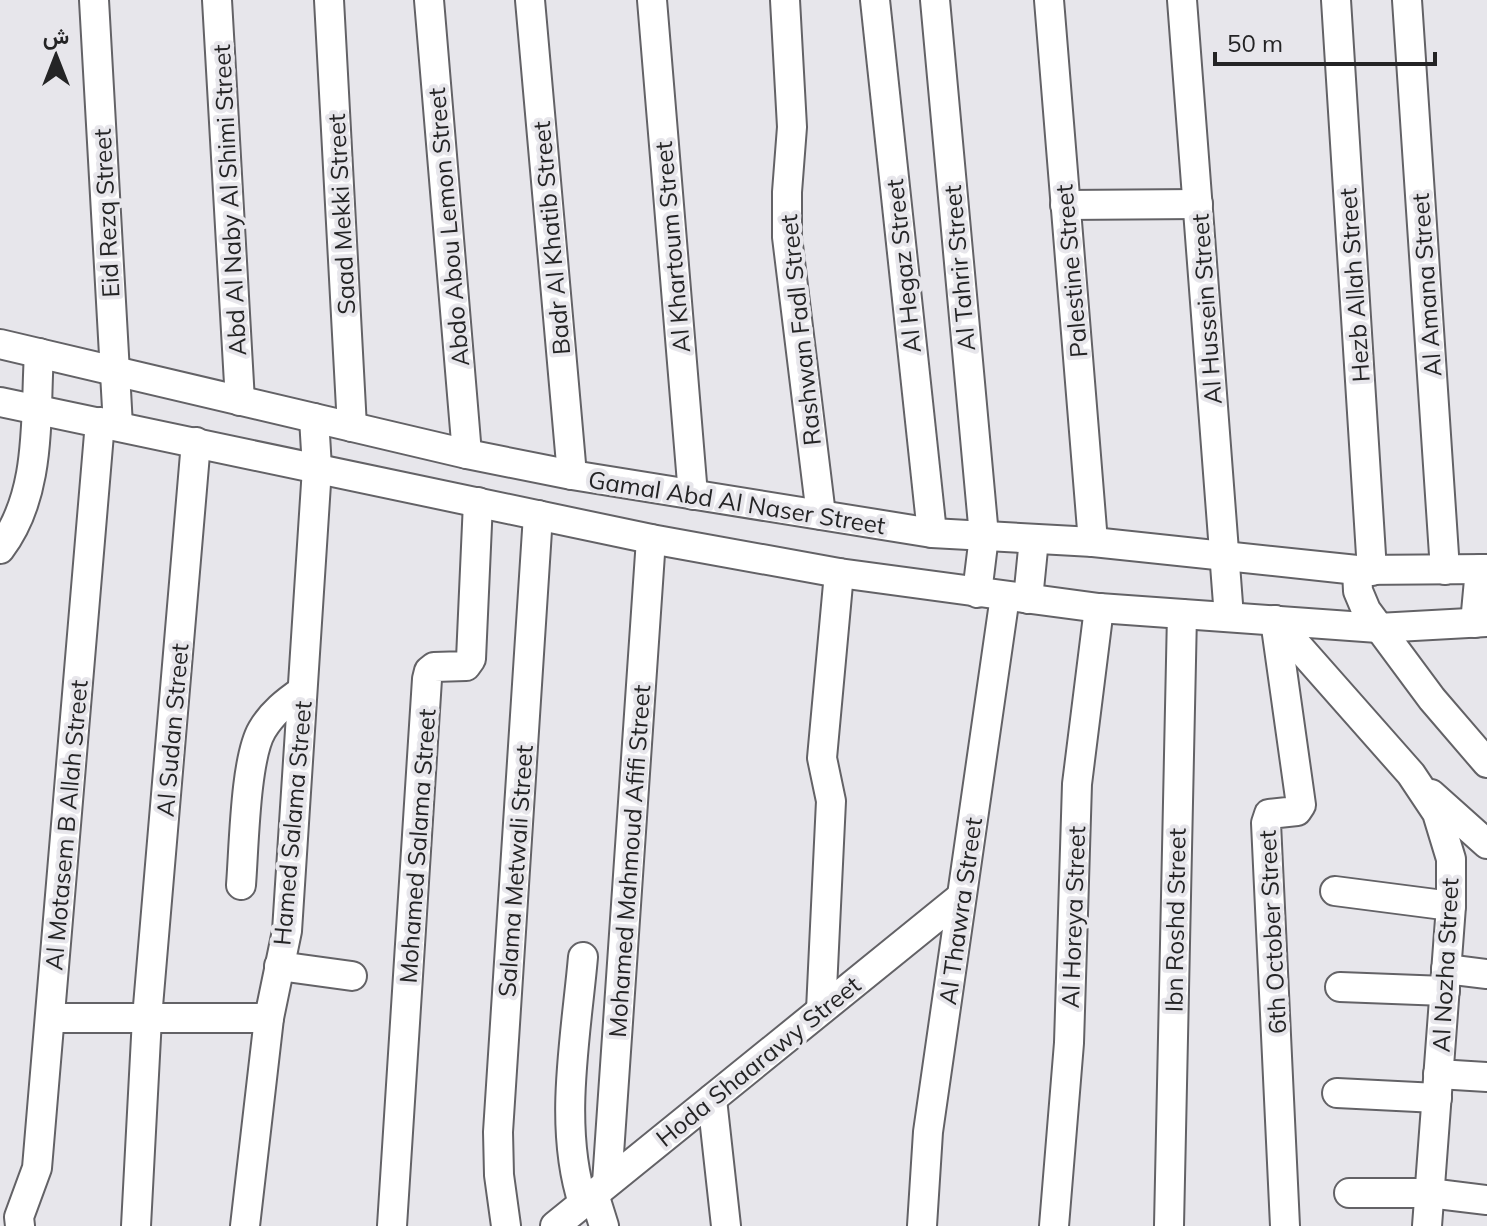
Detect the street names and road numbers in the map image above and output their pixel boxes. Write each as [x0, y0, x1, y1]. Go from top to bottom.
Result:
street label: Abd Al Naby Al Shimi Street [206, 44, 252, 356]
street label: Abdo Abou Lemon Street [421, 86, 475, 368]
street label: Saad Mekki Street [321, 113, 361, 315]
street label: Badr Al Khatib Street [526, 120, 576, 356]
street label: Eid Rezq Street [87, 128, 125, 298]
street label: Al Khartoum Street [648, 140, 696, 354]
street label: Al Hegaz Street [879, 177, 927, 355]
street label: Palestine Street [1048, 183, 1094, 359]
street label: Al Tahrir Street [937, 184, 981, 352]
street label: Hezb Allah Street [1332, 187, 1376, 383]
street label: Al Amana Street [1405, 192, 1447, 378]
street label: Rashwan Fadl Street [773, 213, 827, 447]
street label: Al Hussein Street [1184, 213, 1228, 405]
street label: Gamal Abd Al Naser Street [586, 464, 888, 540]
street label: Al Sudan Street [149, 642, 195, 818]
street label: Al Motasem B Allah Street [38, 678, 94, 972]
street label: Mohamed Mahmoud Afifi Street [602, 684, 656, 1038]
street label: Hamed Salama Street [266, 700, 318, 946]
street label: Mohamed Salama Street [392, 708, 442, 984]
street label: Salama Metwali Street [491, 744, 539, 998]
street label: Al Thawra Street [932, 815, 988, 1007]
street label: Al Horeya Street [1055, 825, 1091, 1009]
street label: Ibn Roshd Street [1158, 828, 1192, 1012]
street label: 6th October Street [1252, 829, 1292, 1035]
street label: Al Nozha Street [1425, 877, 1465, 1053]
street label: Hoda Shaarawy Street [650, 969, 866, 1153]

